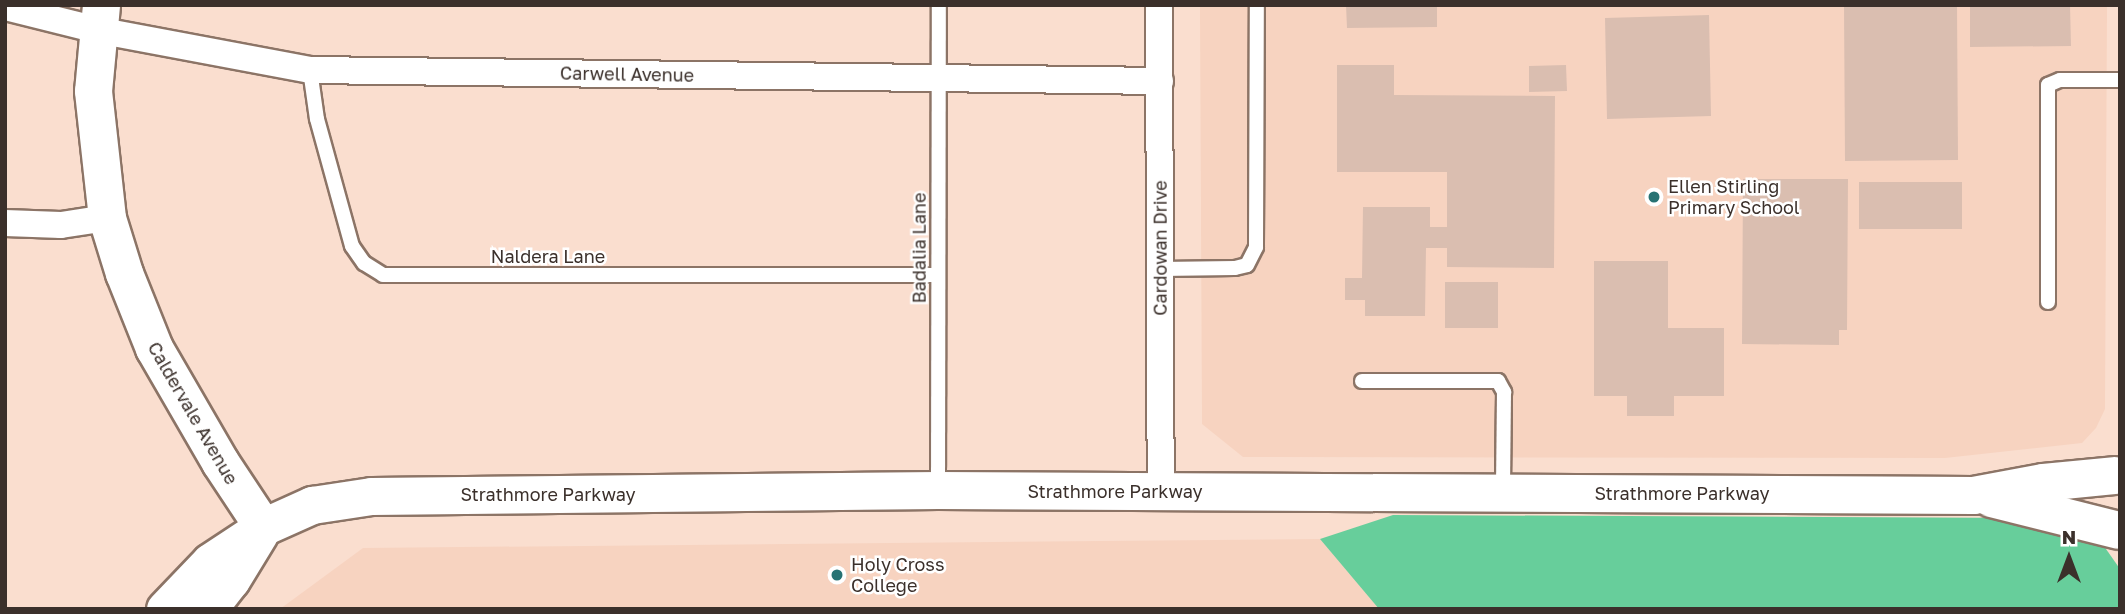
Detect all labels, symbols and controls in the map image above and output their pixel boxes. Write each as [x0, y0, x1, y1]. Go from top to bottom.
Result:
street label: Carwell Avenue [560, 62, 694, 86]
place label: Ellen Stirling Primary School [1668, 176, 1800, 218]
street label: Cardowan Drive [1149, 180, 1171, 316]
marker: Ellen Stirling Primary School [1646, 189, 1662, 205]
street label: Badalia Lane [908, 193, 930, 303]
street label: Naldera Lane [491, 245, 605, 267]
street label: Caldervale Avenue [143, 338, 243, 488]
street label: Strathmore Parkway [1027, 480, 1203, 502]
street label: Strathmore Parkway [1594, 482, 1770, 504]
street label: Strathmore Parkway [460, 483, 636, 505]
north arrow [2034, 523, 2104, 593]
text: N [2062, 525, 2076, 548]
place label: Holy Cross College [851, 554, 944, 596]
marker: Holy Cross College [829, 567, 845, 583]

